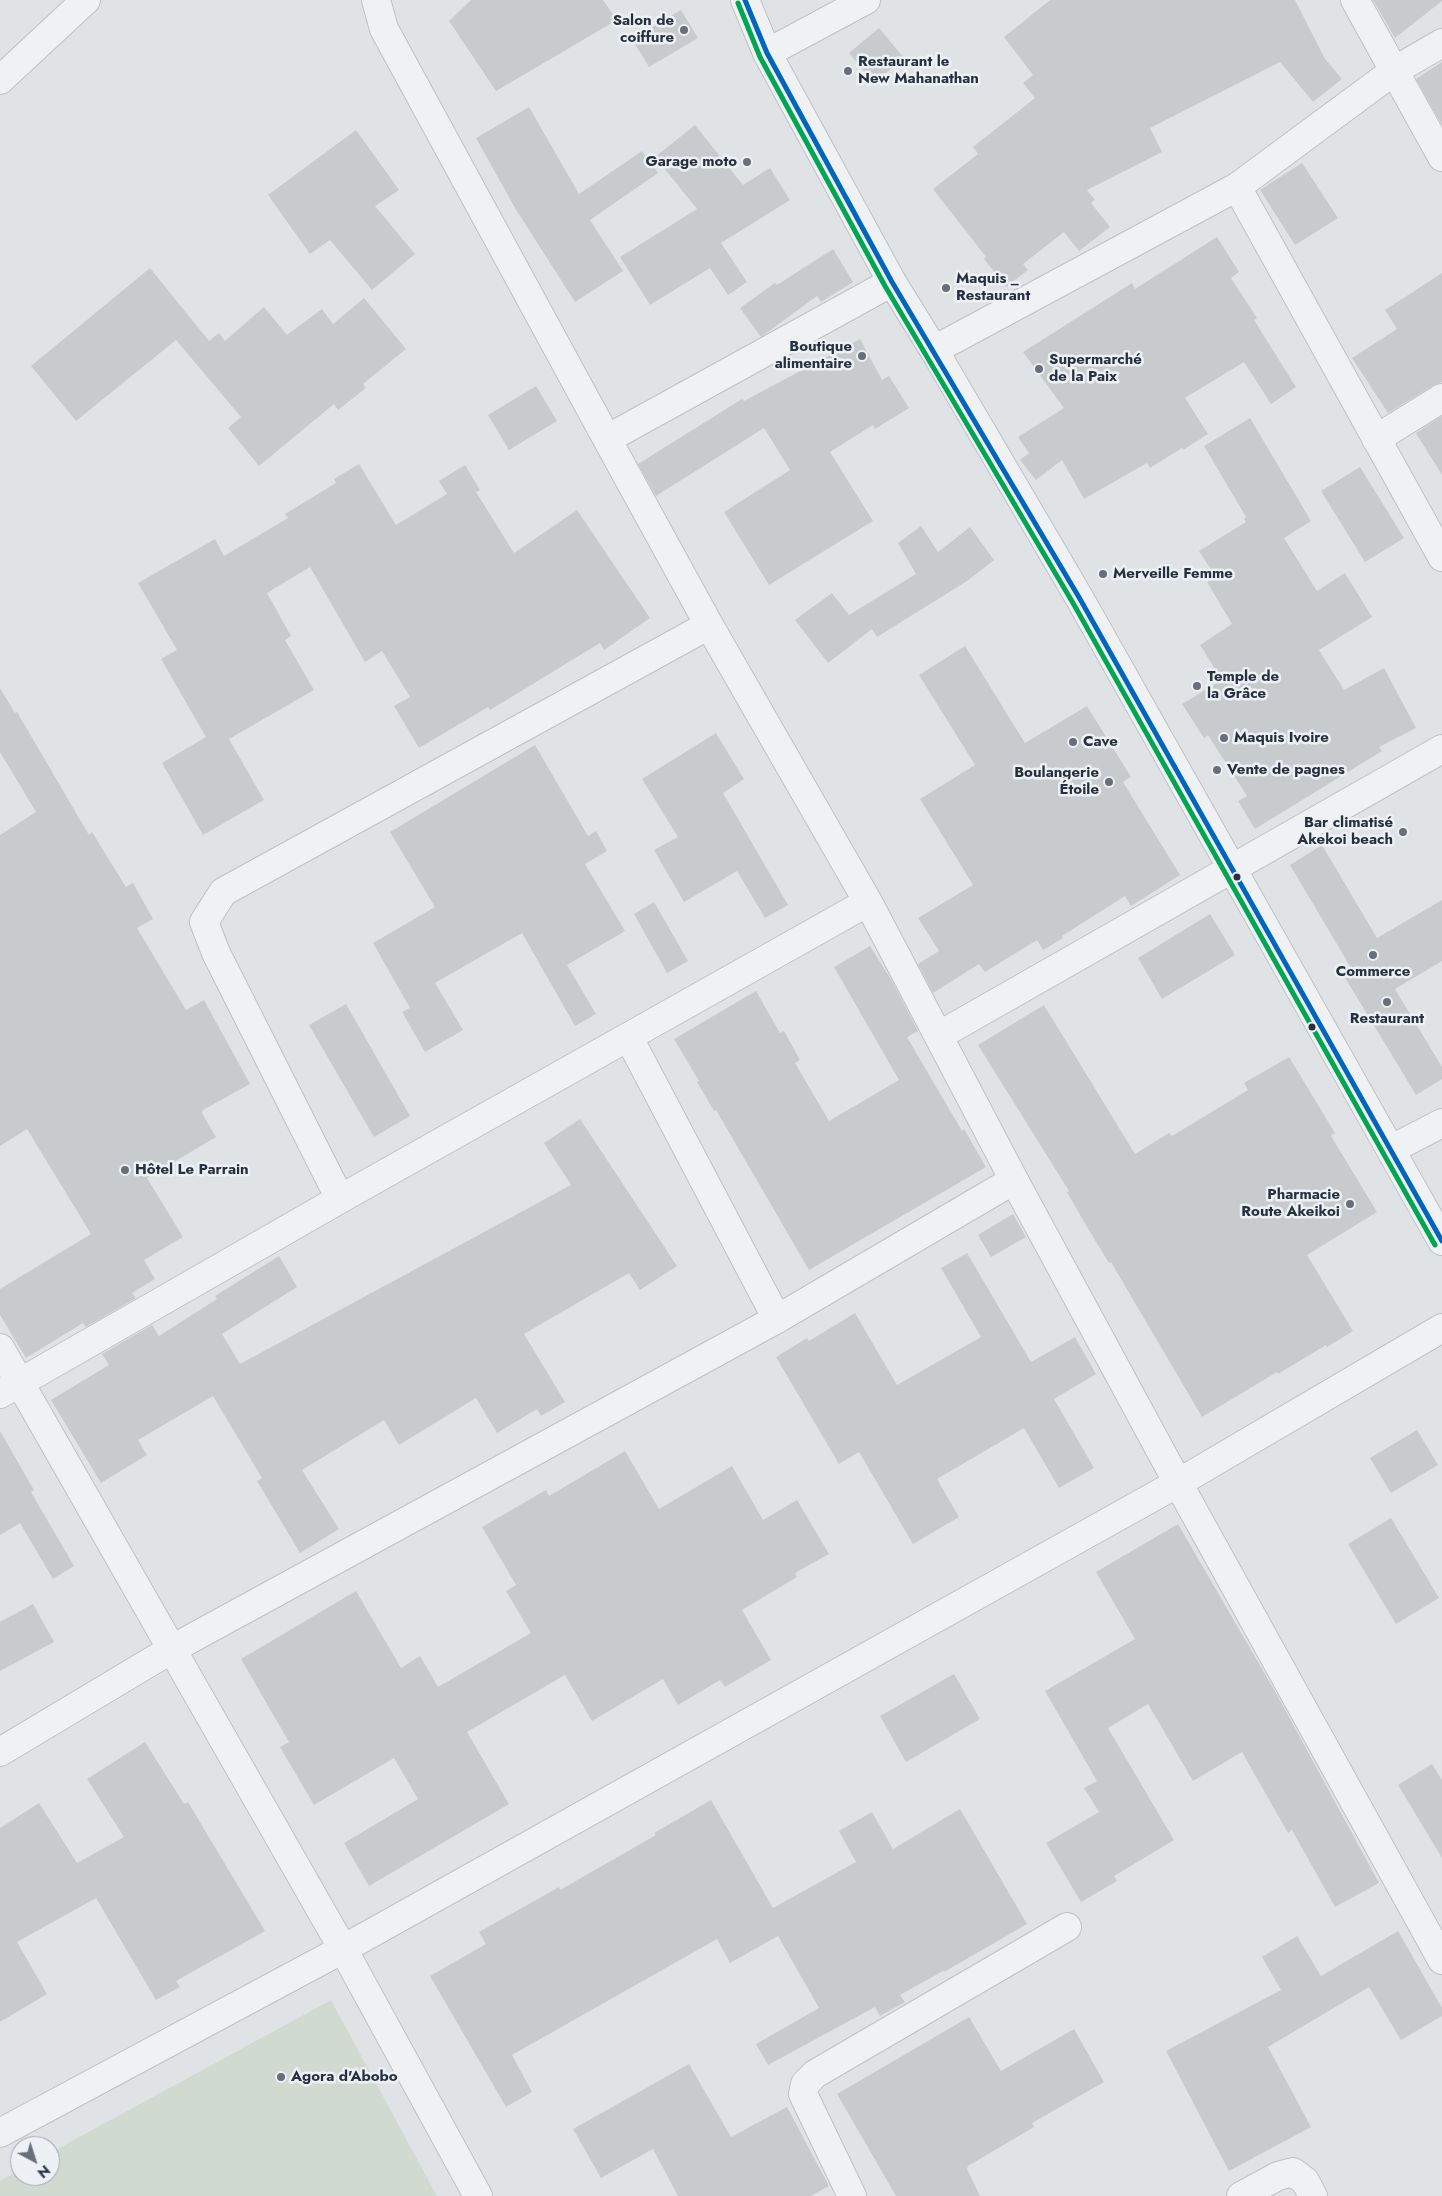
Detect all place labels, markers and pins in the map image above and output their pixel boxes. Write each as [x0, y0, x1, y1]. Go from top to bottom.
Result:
place label: Salon de coiffure [613, 12, 674, 47]
marker: Salon de coiffure [678, 24, 690, 36]
place label: Restaurant le New Mahanathan [858, 53, 979, 88]
marker: Restaurant le New Mahanathan [842, 65, 854, 77]
place label: Garage moto [645, 153, 737, 171]
marker: Garage moto [741, 156, 753, 168]
place label: Maquis _ Restaurant [956, 270, 1030, 305]
marker: Maquis _ Restaurant [940, 282, 952, 294]
place label: Boutique alimentaire [775, 338, 852, 373]
marker: Boutique alimentaire [856, 350, 868, 362]
place label: Supermarché de la Paix [1049, 351, 1142, 386]
marker: Supermarché de la Paix [1033, 363, 1045, 375]
place label: Merveille Femme [1113, 565, 1233, 583]
marker: Merveille Femme [1097, 568, 1109, 580]
place label: Temple de la Grâce [1207, 668, 1279, 703]
marker: Temple de la Grâce [1191, 680, 1203, 692]
place label: Maquis Ivoire [1234, 729, 1329, 747]
marker: Maquis Ivoire [1218, 732, 1230, 744]
place label: Cave [1083, 733, 1118, 751]
marker: Cave [1067, 736, 1079, 748]
place label: Vente de pagnes [1227, 761, 1345, 779]
place label: Boulangerie Étoile [1014, 764, 1099, 799]
marker: Vente de pagnes [1211, 764, 1223, 776]
marker: Boulangerie Étoile [1103, 776, 1115, 788]
place label: Bar climatisé Akekoi beach [1297, 814, 1393, 849]
marker: Bar climatisé Akekoi beach [1397, 826, 1409, 838]
unlabelled marker [1232, 872, 1242, 882]
marker: Commerce [1367, 949, 1379, 961]
place label: Commerce [1336, 963, 1410, 981]
marker: Restaurant [1381, 996, 1393, 1008]
place label: Restaurant [1350, 1010, 1424, 1028]
unlabelled marker [1307, 1022, 1317, 1032]
place label: Hôtel Le Parrain [135, 1161, 249, 1179]
marker: Hôtel Le Parrain [119, 1164, 131, 1176]
place label: Pharmacie Route Akeikoi [1241, 1186, 1340, 1221]
marker: Pharmacie Route Akeikoi [1344, 1198, 1356, 1210]
place label: Agora d'Abobo [291, 2068, 398, 2086]
marker: Agora d'Abobo [275, 2071, 287, 2083]

